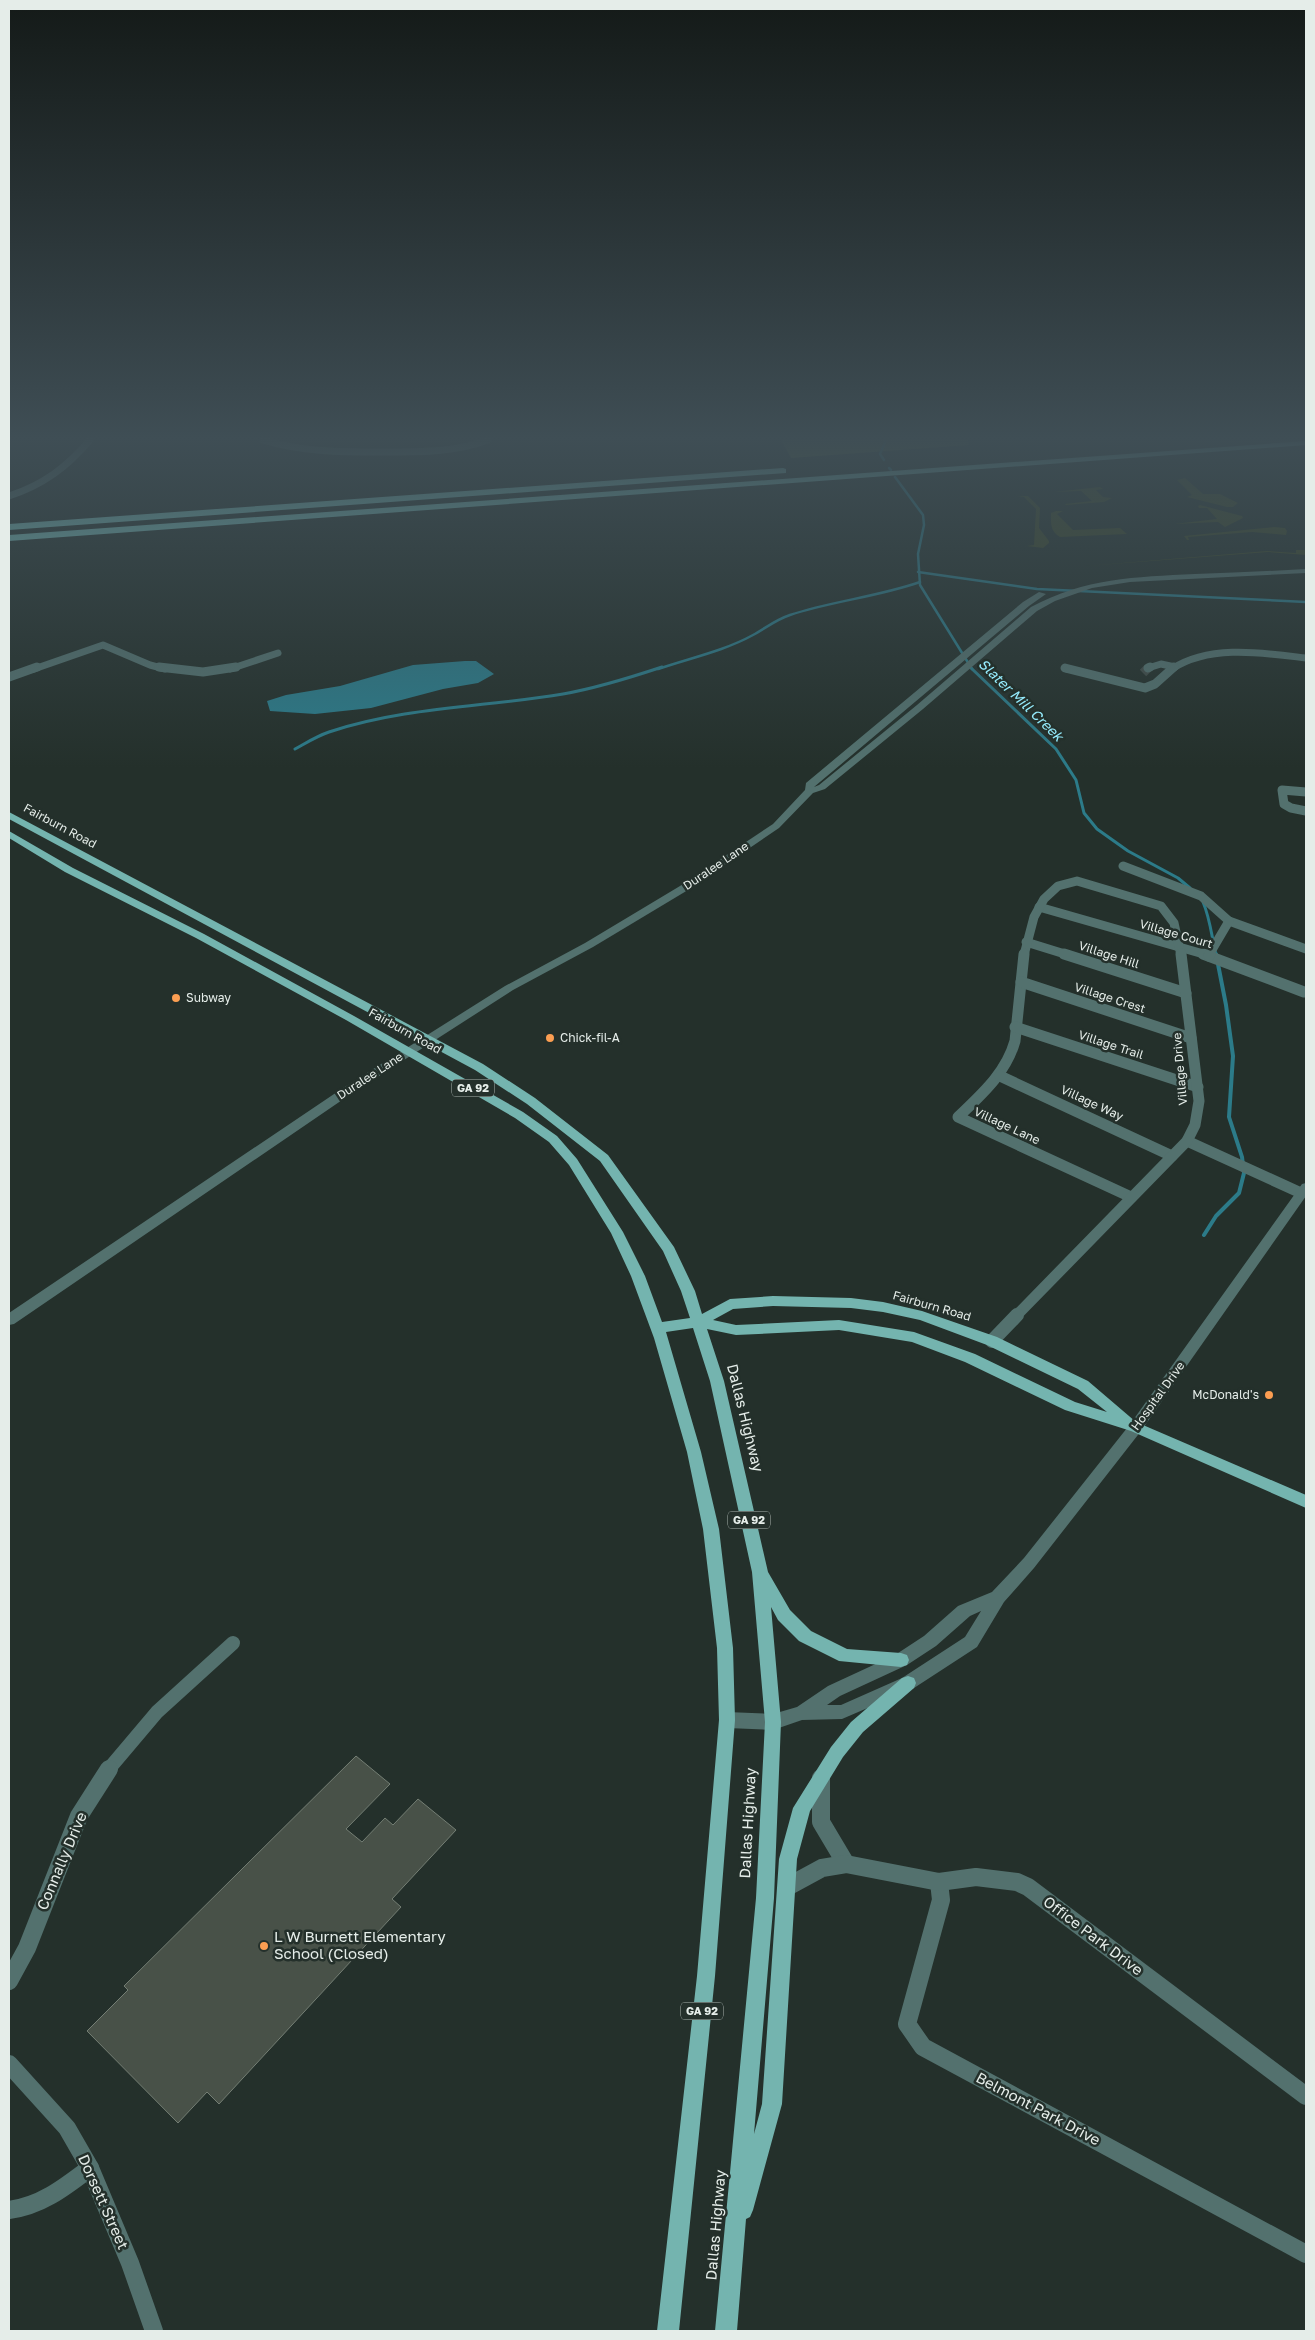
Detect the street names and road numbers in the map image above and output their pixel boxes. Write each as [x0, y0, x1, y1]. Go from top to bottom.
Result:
street label: Fairburn Road [21, 800, 99, 851]
street label: Duralee Lane [680, 838, 751, 893]
street label: Village Court [1138, 916, 1215, 951]
street label: Village Hill [1077, 938, 1142, 971]
street label: Village Crest [1073, 979, 1148, 1016]
street label: Fairburn Road [366, 1004, 444, 1057]
street label: Village Trail [1077, 1027, 1146, 1062]
street label: Village Drive [1169, 1032, 1190, 1106]
street label: Duralee Lane [334, 1049, 406, 1102]
road number: GA 92 [452, 1080, 494, 1096]
street label: Village Way [1059, 1082, 1126, 1124]
street label: Village Lane [972, 1104, 1043, 1147]
street label: Fairburn Road [891, 1287, 973, 1324]
street label: Hospital Drive [1128, 1358, 1188, 1433]
street label: Dallas Highway [724, 1362, 768, 1474]
road number: GA 92 [728, 1512, 770, 1528]
street label: Dallas Highway [735, 1767, 759, 1879]
street label: Connally Drive [32, 1809, 90, 1912]
street label: Office Park Drive [1040, 1892, 1147, 1979]
road number: GA 92 [681, 2002, 723, 2020]
street label: Belmont Park Drive [973, 2068, 1104, 2149]
street label: Dorsett Street [75, 2151, 133, 2252]
street label: Dallas Highway [701, 2168, 729, 2281]

